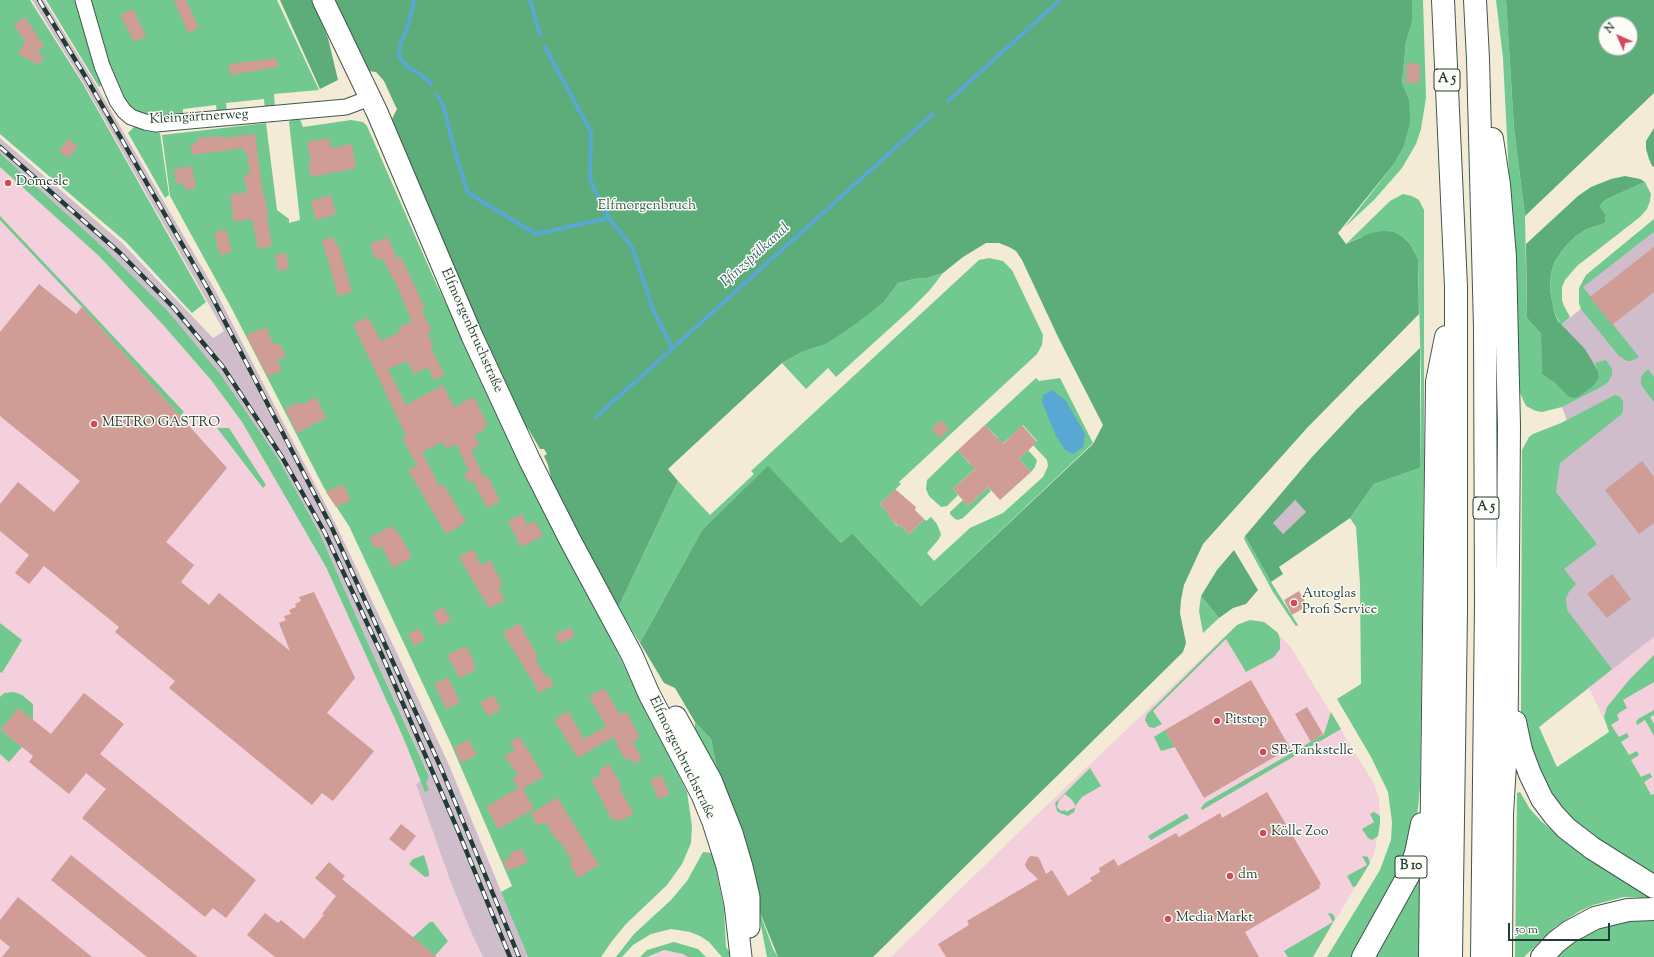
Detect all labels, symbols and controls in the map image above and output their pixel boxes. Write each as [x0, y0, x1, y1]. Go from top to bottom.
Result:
north arrow [1598, 16, 1638, 56]
text: N [1601, 19, 1619, 37]
road number: A 5 [1434, 69, 1460, 91]
street label: Kleingärtnerweg [149, 107, 249, 129]
place label: Domesle [16, 175, 68, 191]
marker: Domesle [3, 178, 13, 188]
park label: Elfmorgenbruch [598, 199, 696, 215]
water label: Pfinzspülkanal [718, 220, 794, 292]
street label: Elfmorgenbruchstraße [436, 266, 506, 396]
place label: METRO GASTRO [102, 416, 220, 432]
marker: METRO GASTRO [89, 419, 99, 429]
road number: A 5 [1473, 497, 1499, 519]
place label: Autoglas Profi Service [1302, 587, 1377, 620]
marker: Autoglas Profi Service [1289, 598, 1299, 608]
street label: Elfmorgenbruchstraße [644, 694, 718, 822]
place label: Pitstop [1225, 713, 1267, 729]
marker: Pitstop [1212, 716, 1222, 726]
place label: SB-Tankstelle [1271, 744, 1354, 760]
marker: SB-Tankstelle [1258, 747, 1268, 757]
place label: Kölle Zoo [1271, 825, 1328, 841]
marker: Kölle Zoo [1258, 828, 1268, 838]
road number: B 10 [1395, 856, 1427, 878]
place label: dm [1238, 868, 1257, 884]
marker: dm [1225, 871, 1235, 881]
place label: Media Markt [1176, 911, 1253, 927]
marker: Media Markt [1163, 914, 1173, 924]
scale bar [1510, 915, 1612, 941]
text: 50 m [1515, 921, 1538, 939]

